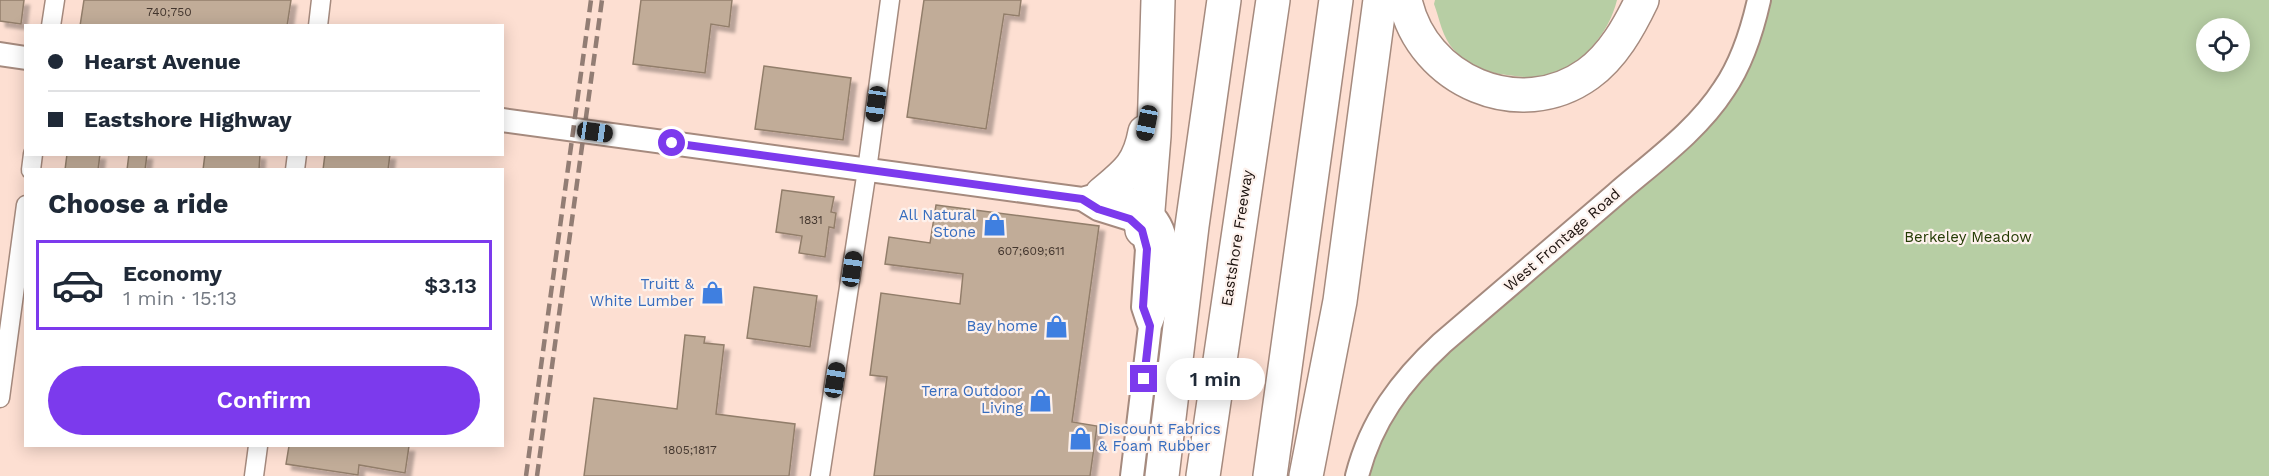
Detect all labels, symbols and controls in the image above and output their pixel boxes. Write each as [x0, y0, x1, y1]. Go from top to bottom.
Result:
house number: 740;750 [146, 5, 192, 19]
map controls [2196, 18, 2250, 72]
button: locate [2196, 18, 2250, 72]
text: Hearst Avenue [84, 49, 241, 74]
car [865, 85, 887, 123]
car [1135, 104, 1159, 142]
text: Eastshore Highway [84, 107, 292, 132]
car [576, 121, 614, 143]
route start [658, 129, 685, 156]
street label: Eastshore Freeway [1217, 168, 1257, 307]
street label: West Frontage Road [1500, 185, 1624, 295]
text: Choose a ride [48, 188, 228, 220]
place label: All Natural Stone [899, 206, 976, 241]
shop icon: All Natural Stone [981, 211, 1007, 237]
house number: 1831 [799, 213, 823, 227]
park label: Berkeley Meadow [1904, 228, 2032, 246]
house number: 607;609;611 [997, 244, 1065, 258]
car [841, 250, 863, 288]
icon: car [51, 258, 105, 312]
text: Economy [123, 261, 222, 286]
text: $3.13 [424, 273, 477, 298]
place label: Truitt & White Lumber [590, 275, 695, 310]
shop icon: Truitt & White Lumber [699, 280, 725, 306]
text: 1 min · 15:13 [123, 286, 237, 310]
shop icon: Bay home [1043, 313, 1069, 339]
place label: Bay home [966, 317, 1038, 335]
callout: 1 min [1165, 358, 1264, 400]
car [823, 361, 847, 399]
route end [1130, 365, 1157, 392]
button: Confirm [48, 366, 480, 435]
text: 1 min [1190, 367, 1241, 391]
place label: Terra Outdoor Living [921, 382, 1023, 417]
shop icon: Terra Outdoor Living [1028, 387, 1054, 413]
place label: Discount Fabrics & Foam Rubber [1098, 420, 1221, 455]
shop icon: Discount Fabrics & Foam Rubber [1067, 425, 1093, 451]
house number: 1805;1817 [663, 443, 717, 457]

